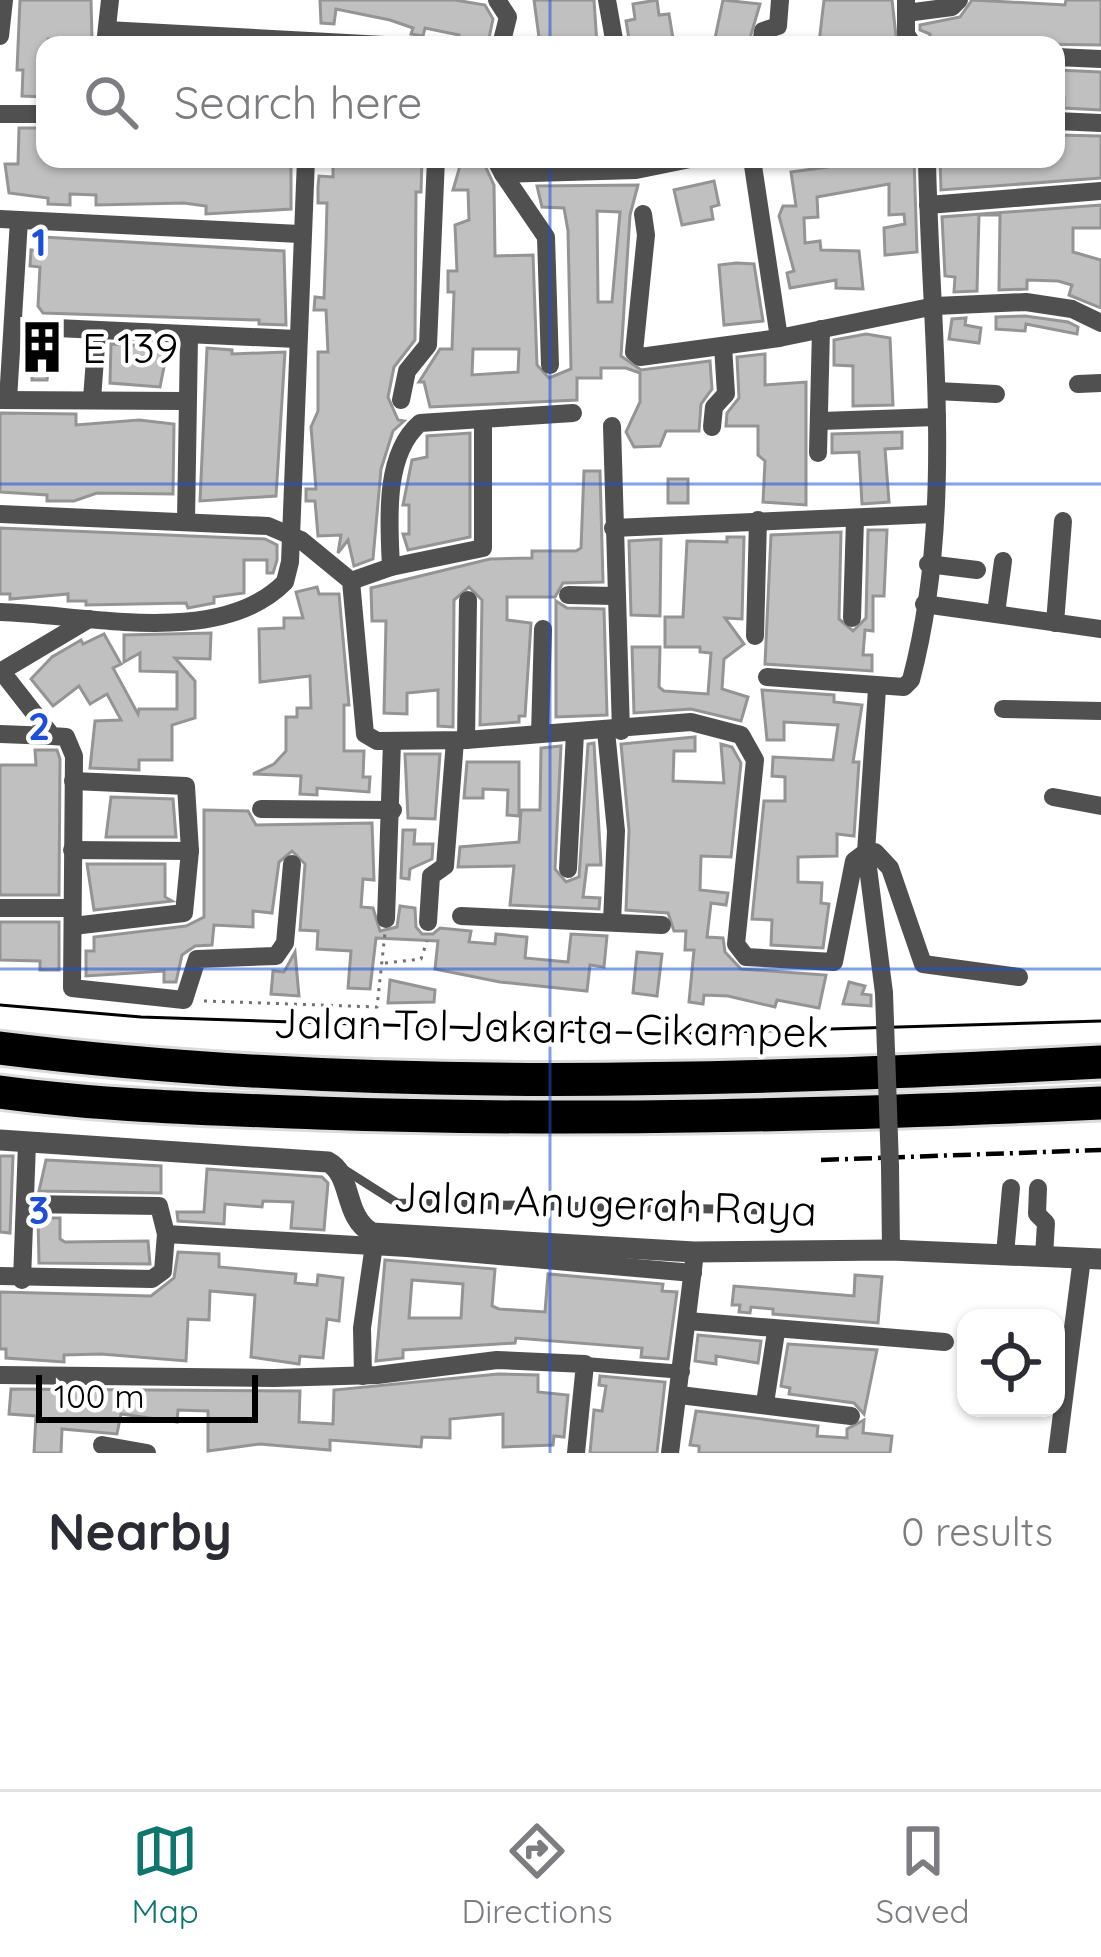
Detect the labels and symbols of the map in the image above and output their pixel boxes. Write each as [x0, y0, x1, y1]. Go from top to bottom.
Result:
text: 1 [31, 217, 47, 266]
building icon: E 139 [13, 318, 71, 376]
place label: E 139 [82, 321, 178, 374]
text: 2 [28, 701, 50, 750]
street label: Jalan Tol Jakarta–Cikampek [273, 996, 829, 1058]
street label: Jalan Anugerah Raya [392, 1169, 818, 1237]
text: 3 [29, 1185, 49, 1234]
scale bar [36, 1369, 258, 1422]

